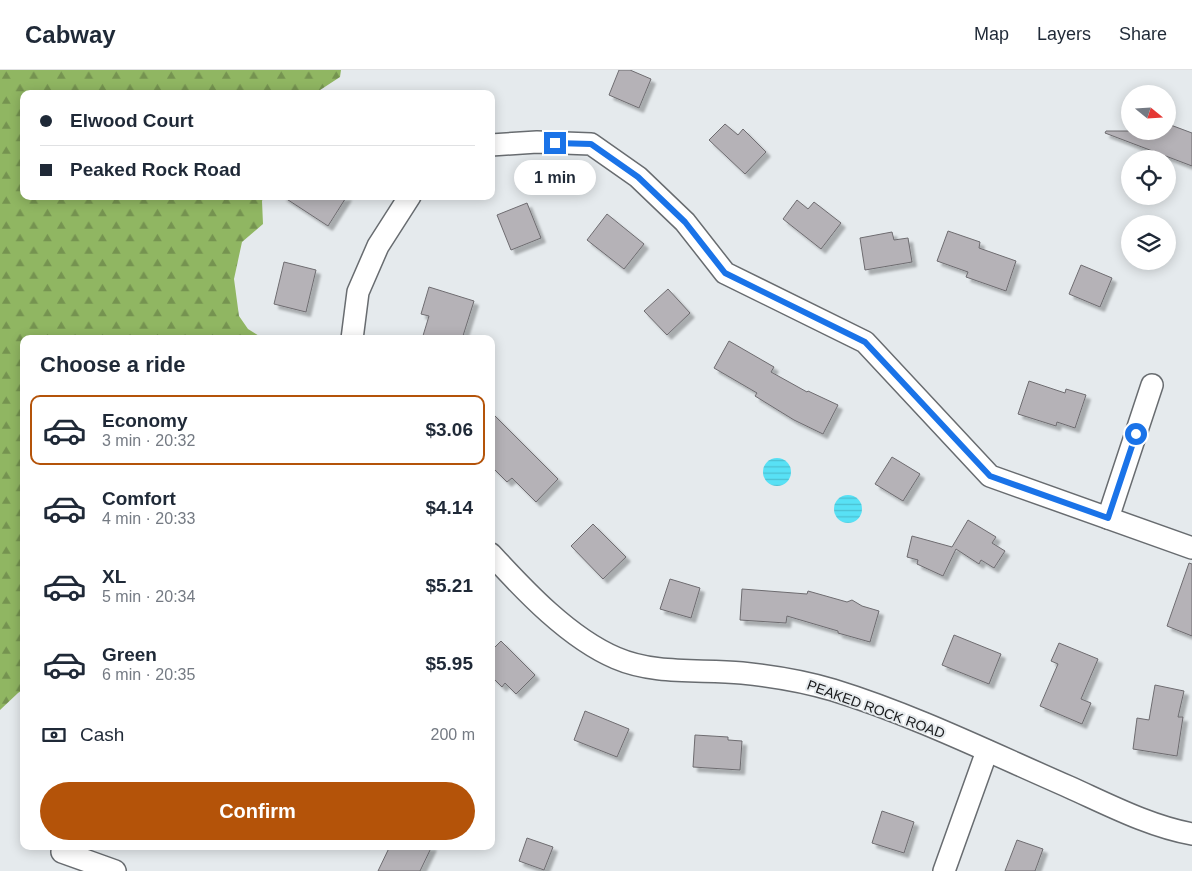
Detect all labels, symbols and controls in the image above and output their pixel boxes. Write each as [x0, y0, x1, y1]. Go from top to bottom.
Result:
text: Cabway [25, 21, 116, 48]
text: Map [974, 24, 1009, 44]
text: Layers [1037, 24, 1091, 44]
text: Share [1119, 24, 1167, 44]
north arrow [1121, 85, 1176, 140]
map controls [1121, 85, 1176, 270]
text: Elwood Court [70, 110, 193, 131]
route end [544, 132, 566, 154]
button: locate [1121, 150, 1176, 205]
text: Peaked Rock Road [70, 159, 241, 180]
callout: 1 min [514, 160, 596, 196]
text: 1 min [534, 169, 576, 186]
button: layers [1121, 215, 1176, 270]
text: Choose a ride [40, 352, 185, 377]
icon: car [42, 408, 87, 453]
text: Economy [102, 410, 188, 431]
text: $3.06 [425, 419, 473, 440]
route start [1125, 423, 1147, 445]
text: 3 min · 20:32 [102, 432, 195, 449]
icon: car [42, 486, 87, 531]
text: Comfort [102, 488, 176, 509]
text: $4.14 [425, 497, 473, 518]
text: 4 min · 20:33 [102, 510, 195, 527]
icon: car [42, 564, 87, 609]
text: XL [102, 566, 126, 587]
text: $5.21 [425, 575, 473, 596]
text: 5 min · 20:34 [102, 588, 195, 605]
icon: car [42, 642, 87, 687]
text: Green [102, 644, 157, 665]
text: $5.95 [425, 653, 473, 674]
text: 6 min · 20:35 [102, 666, 195, 683]
street label: PEAKED ROCK ROAD [805, 677, 947, 741]
icon: cash [40, 721, 68, 749]
text: Cash [80, 724, 124, 745]
text: 200 m [431, 726, 475, 743]
button: Confirm [40, 782, 475, 840]

